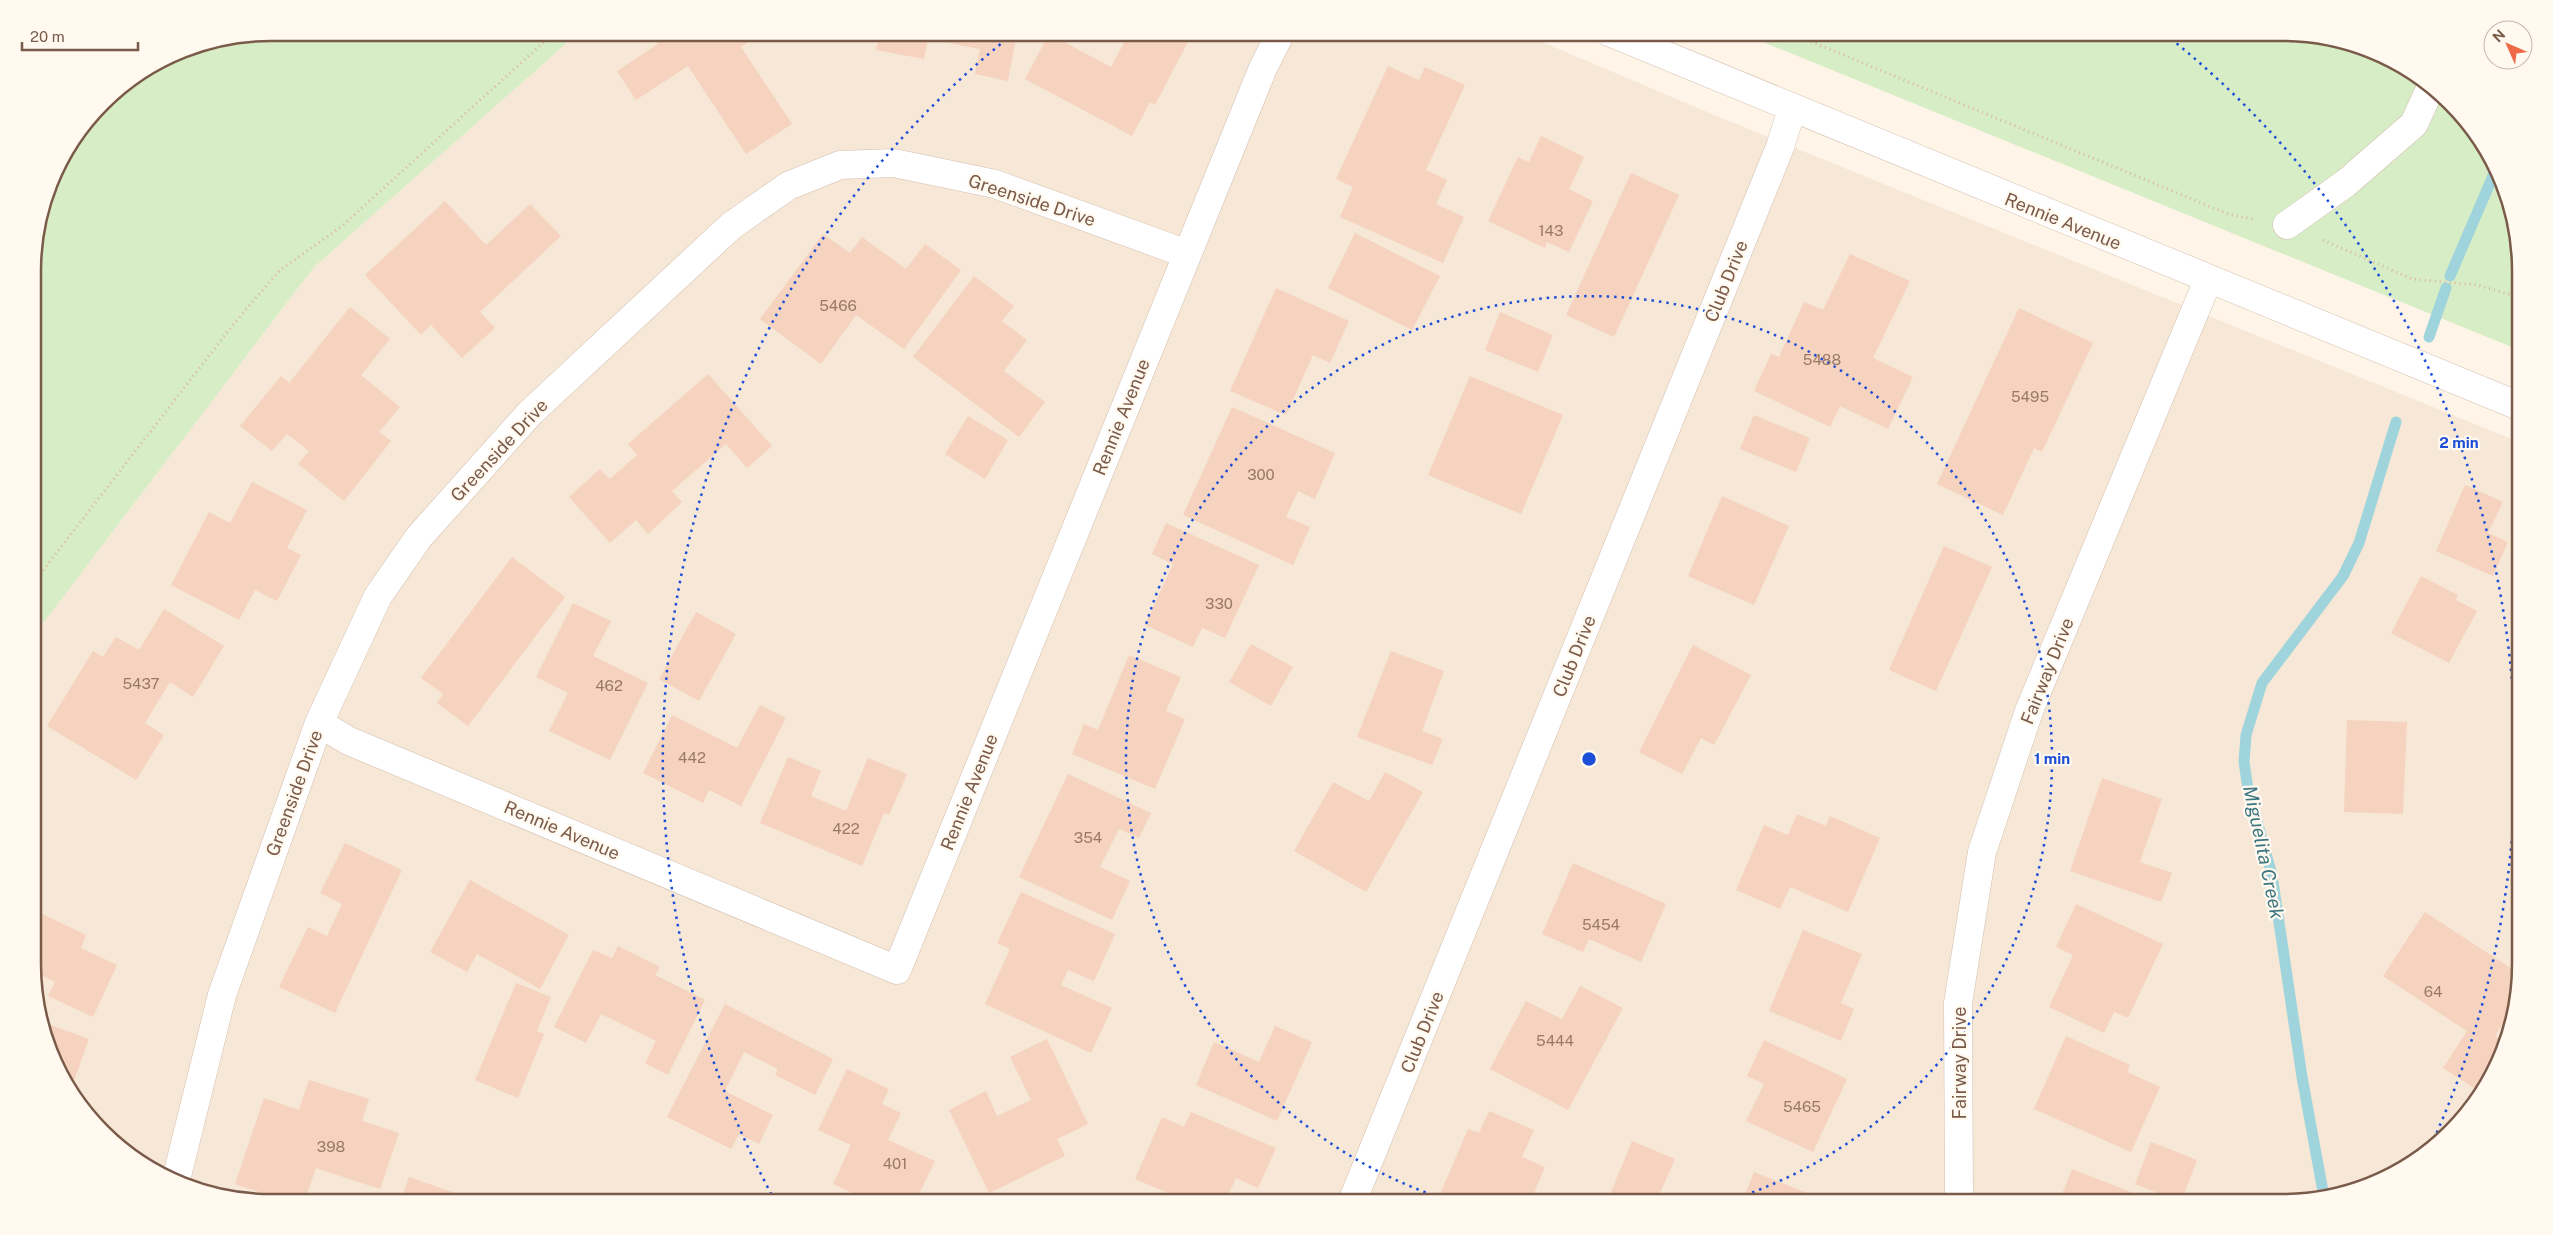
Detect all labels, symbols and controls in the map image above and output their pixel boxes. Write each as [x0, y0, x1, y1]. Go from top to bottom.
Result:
scale bar [22, 20, 139, 52]
north arrow [2483, 20, 2533, 70]
text: N [2489, 26, 2508, 45]
text: 20 m [30, 28, 65, 45]
street label: Greenside Drive [966, 170, 1098, 230]
street label: Rennie Avenue [2002, 188, 2124, 254]
house number: 143 [1539, 222, 1563, 239]
street label: Club Drive [1700, 237, 1752, 325]
house number: 5466 [819, 297, 857, 314]
house number: 5488 [1803, 351, 1841, 368]
street label: Rennie Avenue [1088, 356, 1154, 478]
house number: 5495 [2011, 388, 2049, 405]
street label: Greenside Drive [446, 394, 552, 506]
text: 2 min [2439, 434, 2479, 451]
house number: 300 [1247, 466, 1275, 483]
house number: 330 [1205, 595, 1233, 612]
street label: Club Drive [1548, 612, 1600, 700]
street label: Fairway Drive [2016, 615, 2078, 727]
house number: 5437 [122, 675, 160, 692]
house number: 462 [595, 677, 623, 694]
street label: Greenside Drive [261, 727, 327, 859]
street label: Rennie Avenue [936, 731, 1002, 853]
house number: 442 [678, 749, 706, 766]
centre of rings [1580, 750, 1598, 768]
text: 1 min [2034, 750, 2070, 767]
water label: Miguelita Creek [2239, 783, 2289, 921]
street label: Rennie Avenue [501, 796, 623, 864]
house number: 422 [832, 820, 860, 837]
house number: 354 [1074, 829, 1102, 846]
house number: 5454 [1582, 916, 1620, 933]
house number: 64 [2424, 983, 2442, 1000]
street label: Club Drive [1396, 988, 1448, 1076]
street label: Fairway Drive [1949, 1007, 1970, 1119]
house number: 5444 [1536, 1032, 1574, 1049]
house number: 5465 [1783, 1098, 1821, 1115]
house number: 398 [317, 1138, 345, 1155]
house number: 401 [883, 1155, 907, 1172]

